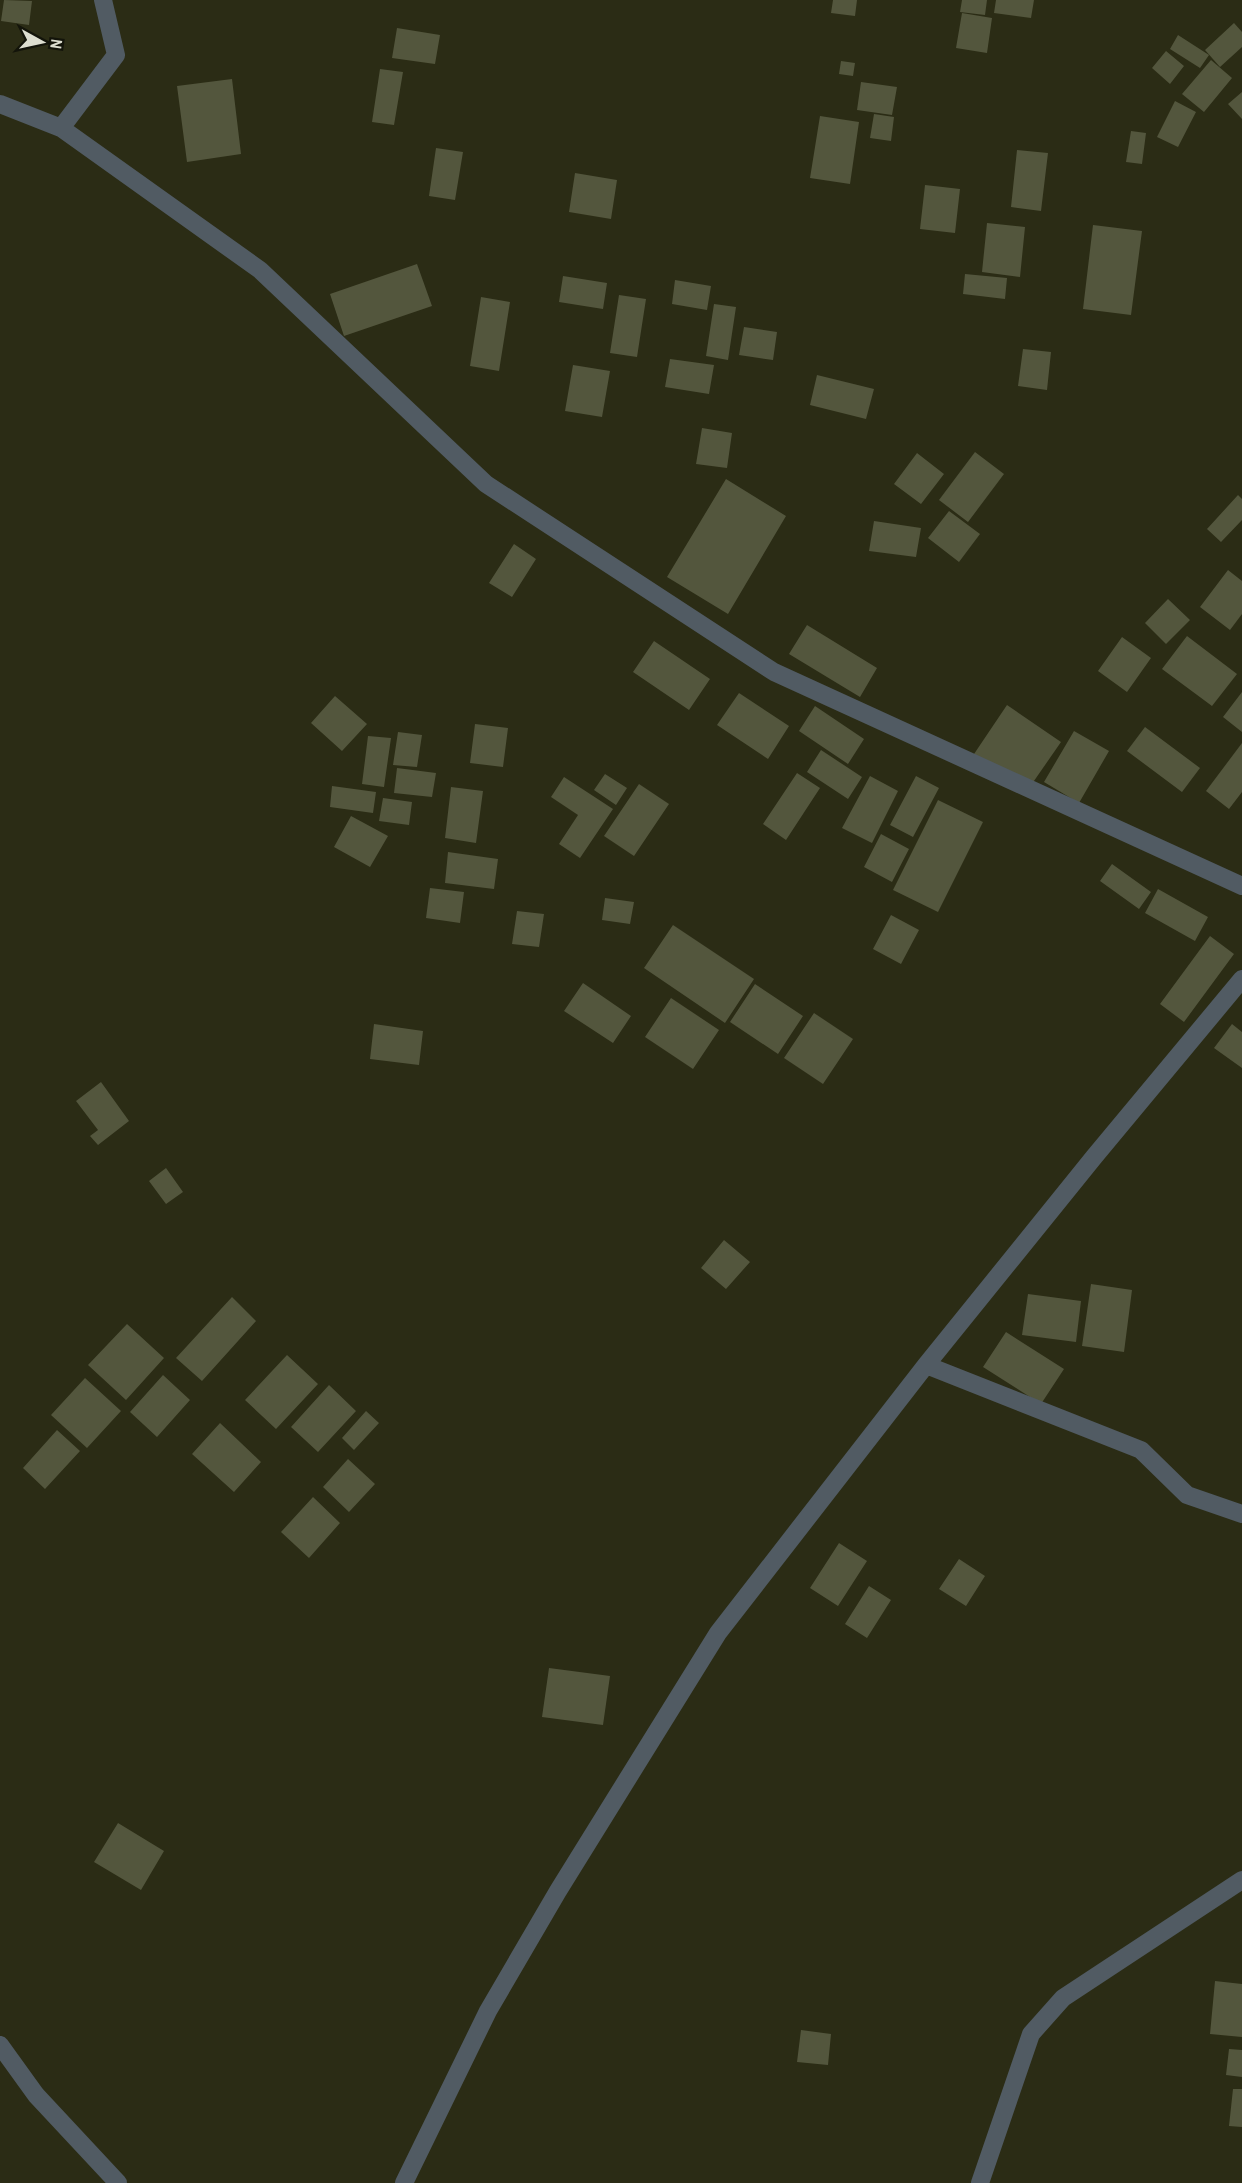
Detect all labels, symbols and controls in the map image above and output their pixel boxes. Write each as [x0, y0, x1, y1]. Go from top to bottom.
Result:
north arrow [12, 12, 72, 72]
text: N [45, 38, 68, 50]

